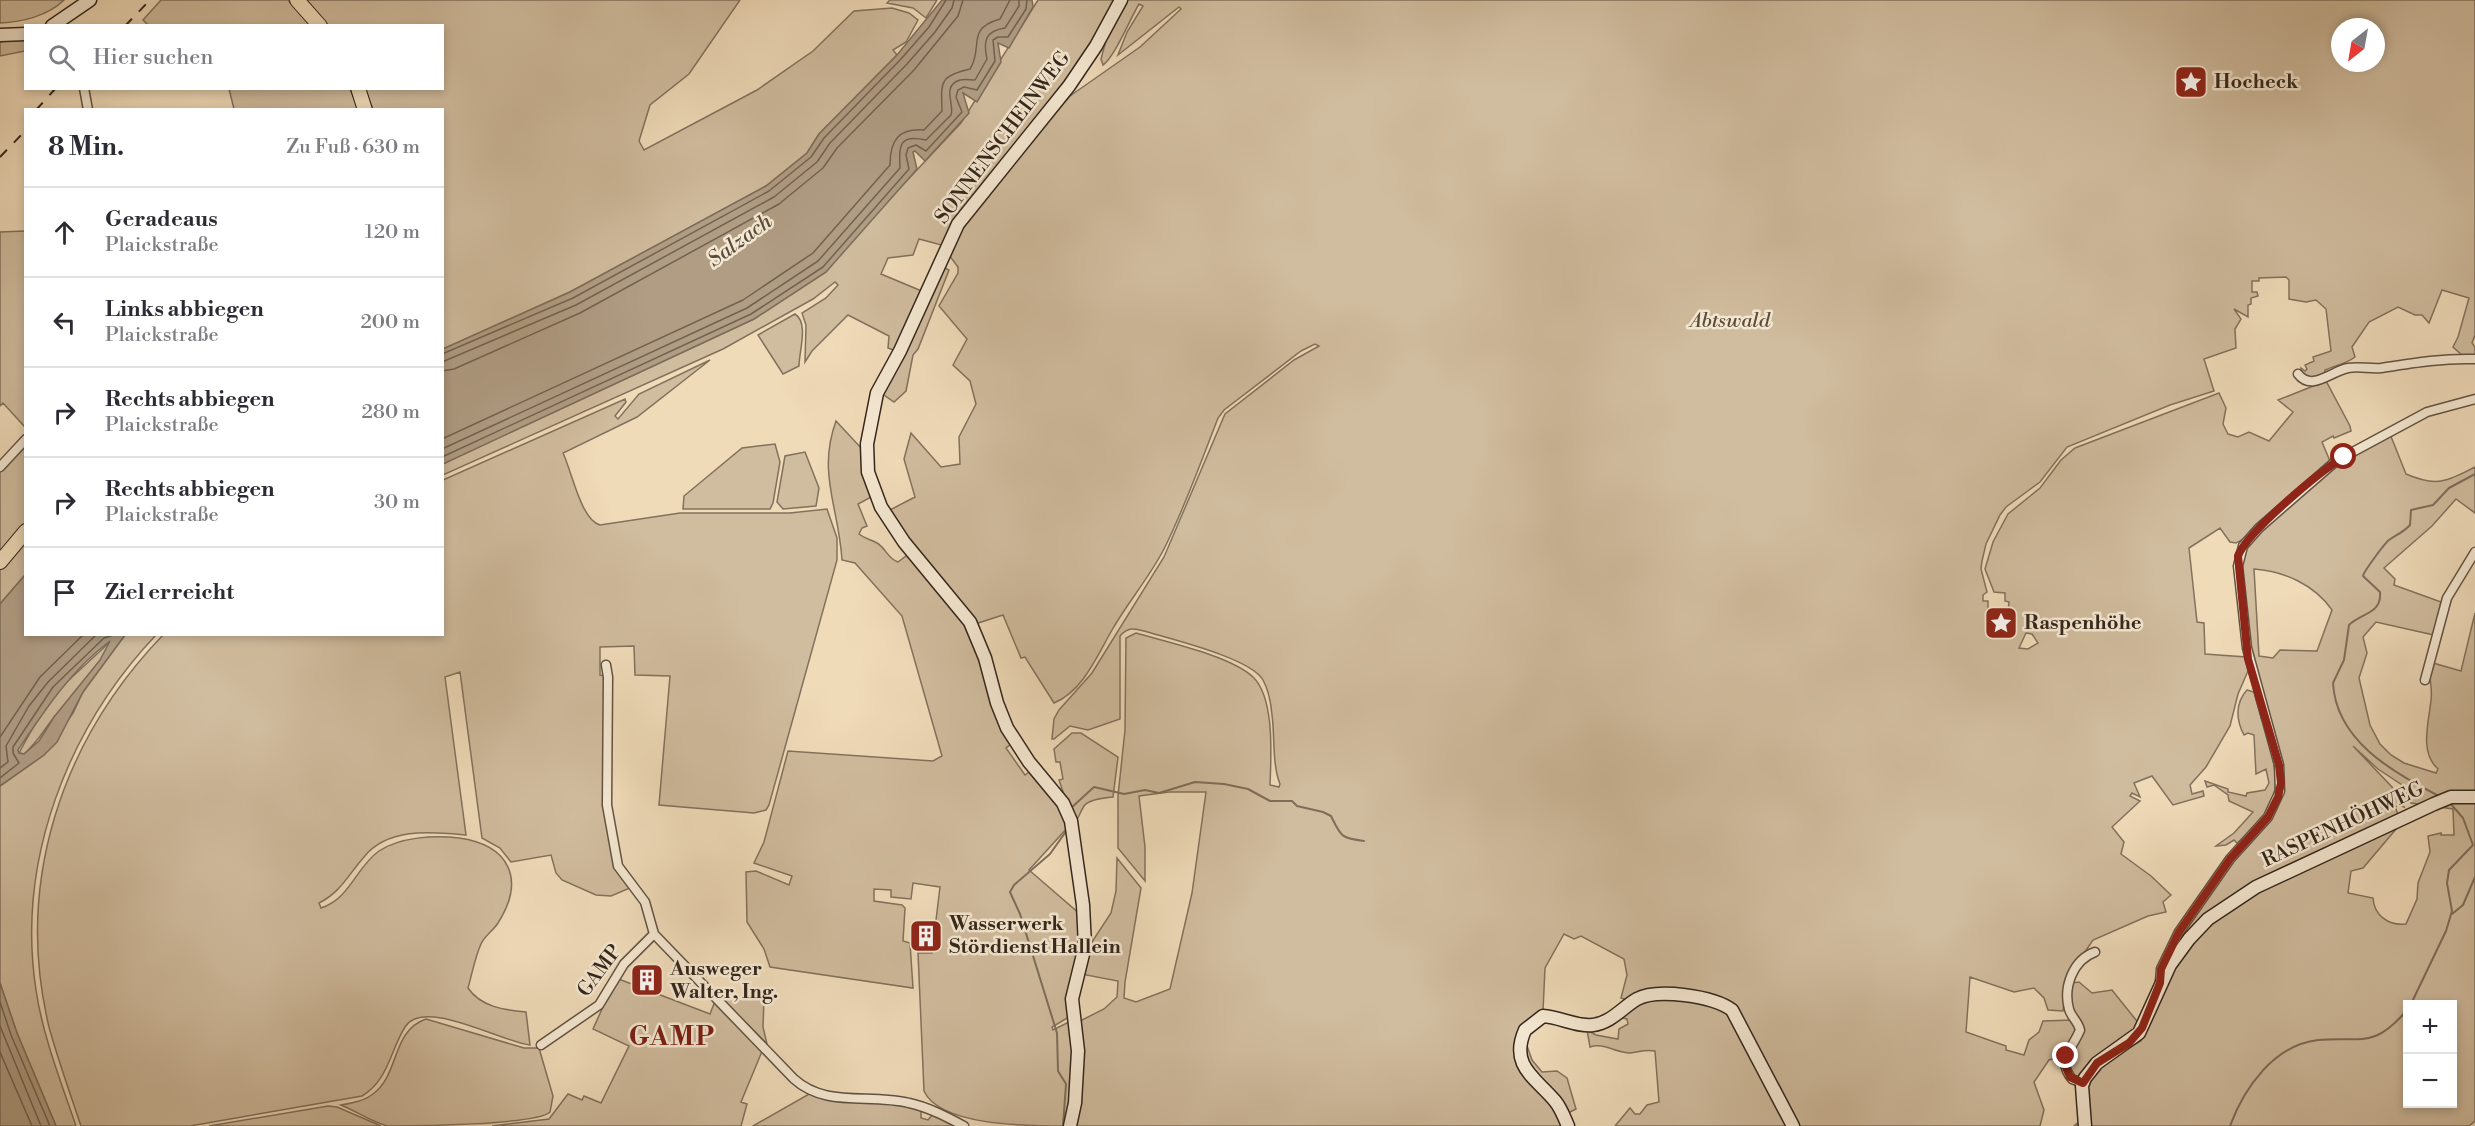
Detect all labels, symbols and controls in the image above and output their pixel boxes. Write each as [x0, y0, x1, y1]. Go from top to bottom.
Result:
north arrow [2331, 18, 2385, 72]
search box [24, 24, 444, 90]
icon: search [45, 41, 78, 74]
text: Hier suchen [93, 44, 213, 71]
street label: SONNENSCHEINWEG [930, 47, 1076, 229]
place icon: Hocheck [2173, 64, 2209, 100]
place label: Hocheck [2214, 70, 2299, 95]
text: 8 Min. [48, 131, 124, 163]
text: Zu Fuß · 630 m [286, 135, 420, 160]
text: Geradeaus [105, 206, 218, 233]
water label: Salzach [703, 209, 778, 273]
icon: ahead [48, 216, 81, 249]
text: 120 m [365, 220, 420, 245]
text: Plaickstraße [105, 233, 219, 258]
text: Links abbiegen [105, 296, 264, 323]
icon: left [48, 306, 81, 339]
park label: Abtswald [1688, 309, 1771, 334]
text: 200 m [360, 310, 420, 335]
text: Plaickstraße [105, 323, 219, 348]
text: Rechts abbiegen [105, 386, 275, 413]
icon: right [48, 396, 81, 429]
text: 280 m [361, 400, 420, 425]
text: Plaickstraße [105, 413, 219, 438]
route start [2330, 443, 2356, 469]
text: Rechts abbiegen [105, 476, 275, 503]
icon: right [48, 486, 81, 519]
text: 30 m [374, 490, 420, 515]
text: Plaickstraße [105, 503, 219, 528]
icon: arrive [48, 576, 81, 609]
text: Ziel erreicht [105, 579, 234, 606]
place icon: Raspenhöhe [1983, 605, 2019, 641]
place label: Raspenhöhe [2024, 611, 2142, 636]
street label: RASPENHÖHWEG [2258, 776, 2428, 873]
place label: Wasserwerk Stördienst Hallein [948, 912, 1121, 960]
building icon: Wasserwerk Stördienst Hallein [908, 918, 944, 954]
street label: GAMP [572, 940, 628, 1002]
place label: Ausweger Walter, Ing. [669, 957, 778, 1005]
building icon: Ausweger Walter, Ing. [629, 962, 665, 998]
map controls [2403, 1000, 2457, 1108]
button: + [2403, 1000, 2457, 1054]
district label: GAMP [629, 1021, 715, 1053]
route end [2052, 1042, 2078, 1068]
button: − [2403, 1054, 2457, 1108]

